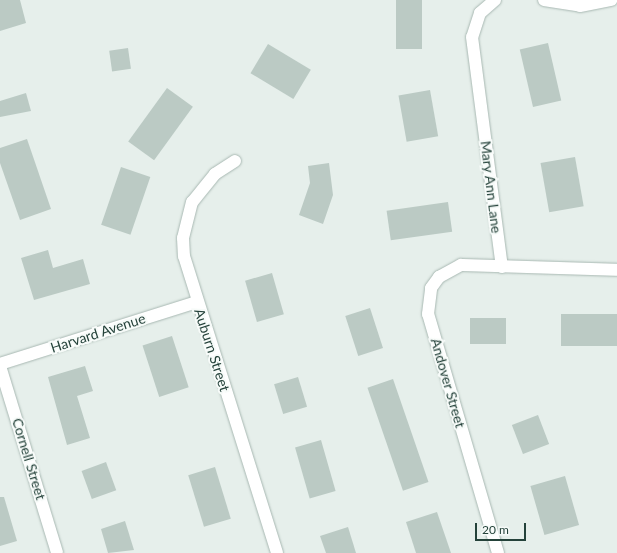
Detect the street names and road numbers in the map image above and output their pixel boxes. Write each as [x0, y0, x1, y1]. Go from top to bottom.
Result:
street label: Mary Ann Lane [477, 139, 505, 235]
street label: Auburn Street [191, 306, 233, 394]
street label: Harvard Avenue [48, 310, 148, 356]
street label: Andover Street [427, 336, 469, 430]
street label: Cornell Street [9, 416, 49, 502]

